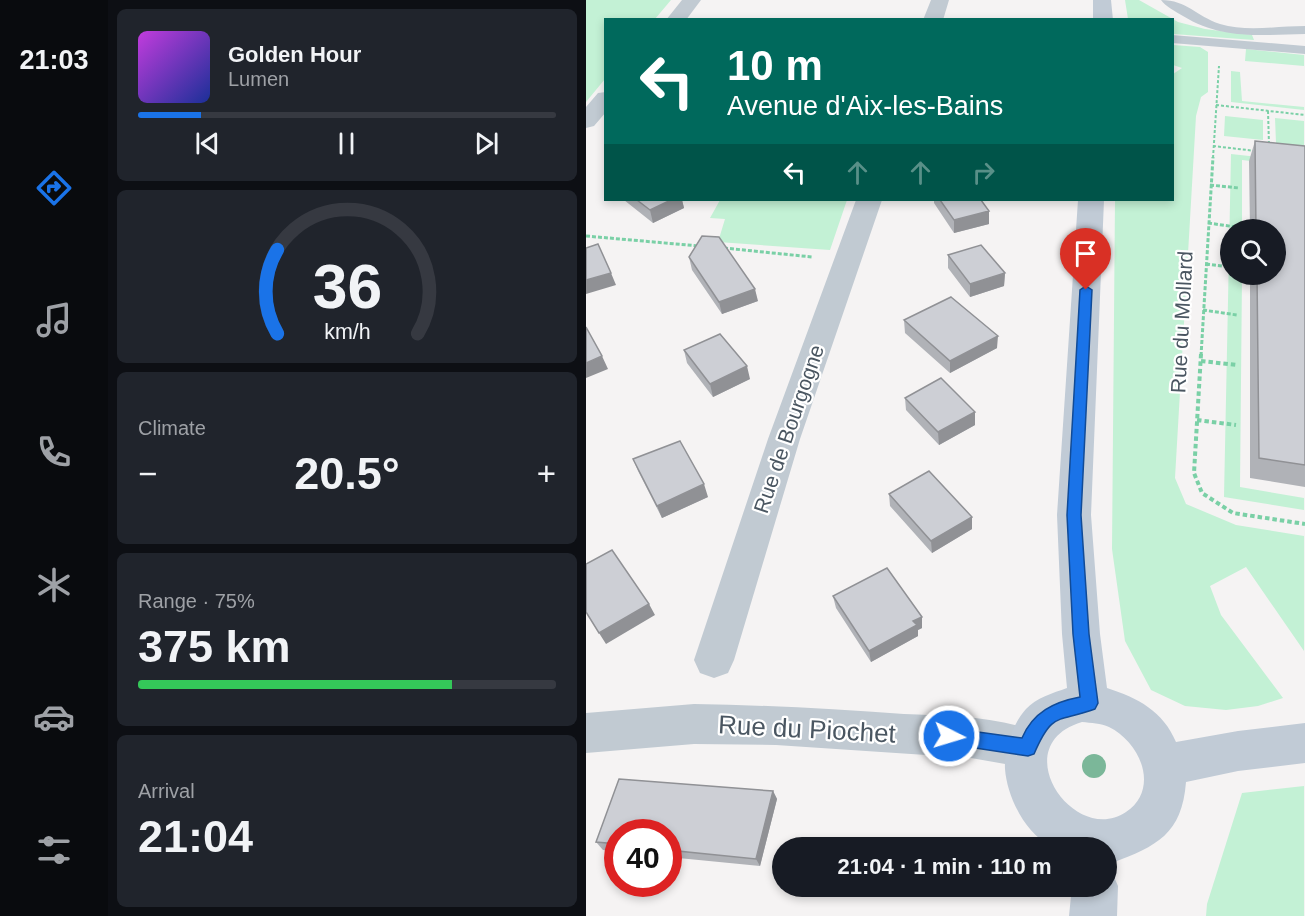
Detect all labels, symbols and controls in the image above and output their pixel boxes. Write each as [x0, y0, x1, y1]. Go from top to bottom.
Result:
text: Golden Hour [228, 42, 361, 67]
icon: left [628, 42, 706, 120]
text: 10 m [727, 42, 823, 89]
text: 21:03 [19, 45, 89, 75]
text: Lumen [228, 68, 289, 90]
text: Avenue d'Aix-les-Bains [727, 91, 1003, 121]
icon: previous [191, 127, 224, 160]
icon: pause [330, 127, 363, 160]
icon: next [470, 127, 503, 160]
icon: left [778, 156, 811, 189]
icon: ahead [841, 156, 874, 189]
icon: ahead [904, 156, 937, 189]
icon: right [967, 156, 1000, 189]
icon: directions [33, 167, 75, 209]
map controls [1220, 219, 1286, 285]
button: search [1220, 219, 1286, 285]
pin [1060, 228, 1111, 290]
icon: arrive [1069, 237, 1102, 270]
street label: Rue du Mollard [1166, 250, 1197, 394]
text: 36 [312, 252, 382, 321]
icon: music [33, 299, 75, 341]
text: km/h [324, 320, 370, 344]
street label: Rue de Bourgogne [749, 342, 828, 516]
text: Climate [138, 417, 206, 439]
icon: phone [33, 431, 75, 473]
text: 20.5° [294, 448, 400, 499]
text: − [138, 455, 157, 492]
text: + [537, 455, 556, 492]
icon: climate [33, 564, 75, 606]
text: Range · 75% [138, 590, 255, 612]
text: 375 km [138, 621, 291, 672]
icon: car [33, 696, 75, 738]
position arrow [917, 704, 981, 768]
street label: Rue du Piochet [717, 709, 897, 749]
text: Arrival [138, 780, 195, 802]
text: 21:04 [138, 811, 253, 862]
speed limit sign: 40 [604, 819, 682, 897]
icon: filters [33, 829, 75, 871]
text: 21:04 · 1 min · 110 m [838, 854, 1052, 879]

